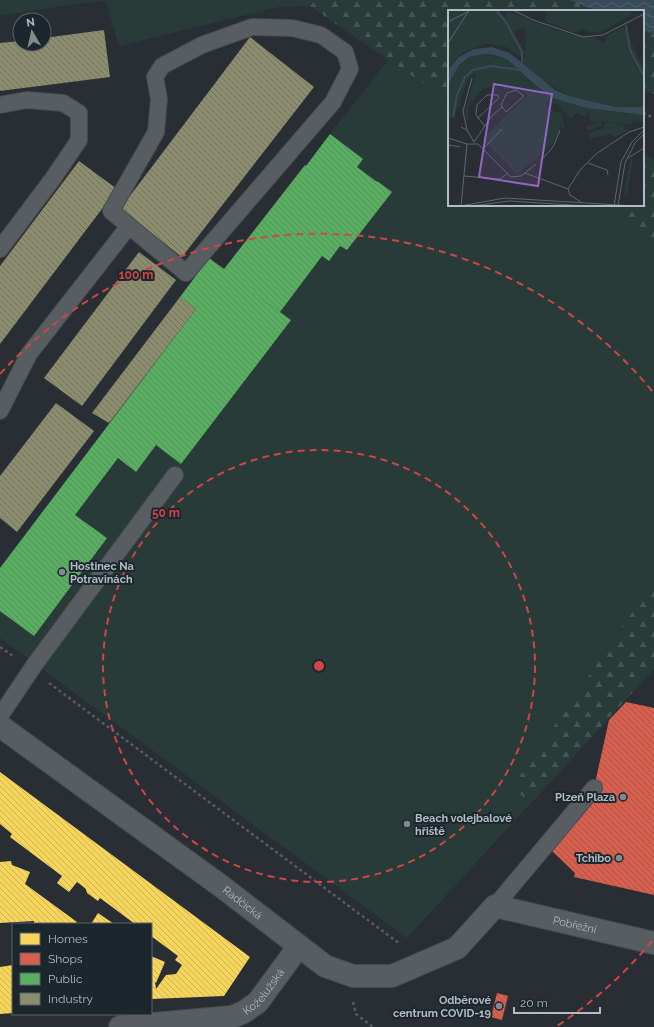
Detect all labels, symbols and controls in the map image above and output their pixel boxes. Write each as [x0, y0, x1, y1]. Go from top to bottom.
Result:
inset map [448, 10, 644, 206]
north arrow [12, 12, 52, 52]
text: N [25, 16, 36, 30]
text: 100 m [119, 268, 153, 282]
text: 50 m [152, 506, 180, 520]
place label: Hostinec Na Potravinách [70, 560, 134, 586]
marker: Hostinec Na Potravinách [57, 567, 67, 577]
centre of rings [312, 659, 326, 673]
place label: Plzeň Plaza [555, 791, 615, 804]
marker: Plzeň Plaza [618, 792, 628, 802]
place label: Beach volejbalové hřiště [415, 812, 512, 838]
marker: Beach volejbalové hřiště [402, 819, 412, 829]
place label: Tchibo [576, 852, 611, 865]
marker: Tchibo [614, 853, 624, 863]
street label: Radčická [220, 884, 265, 922]
street label: Pobřežní [551, 914, 598, 937]
legend [12, 923, 152, 1015]
text: Homes [48, 932, 88, 946]
text: Shops [48, 952, 83, 966]
street label: Koželužská [241, 966, 287, 1018]
text: Public [48, 972, 83, 986]
scale bar [514, 989, 600, 1015]
text: Industry [48, 992, 94, 1006]
place label: Odběrové centrum COVID-19 [393, 994, 492, 1020]
text: 20 m [520, 996, 548, 1010]
marker: Odběrové centrum COVID-19 [494, 1001, 504, 1011]

